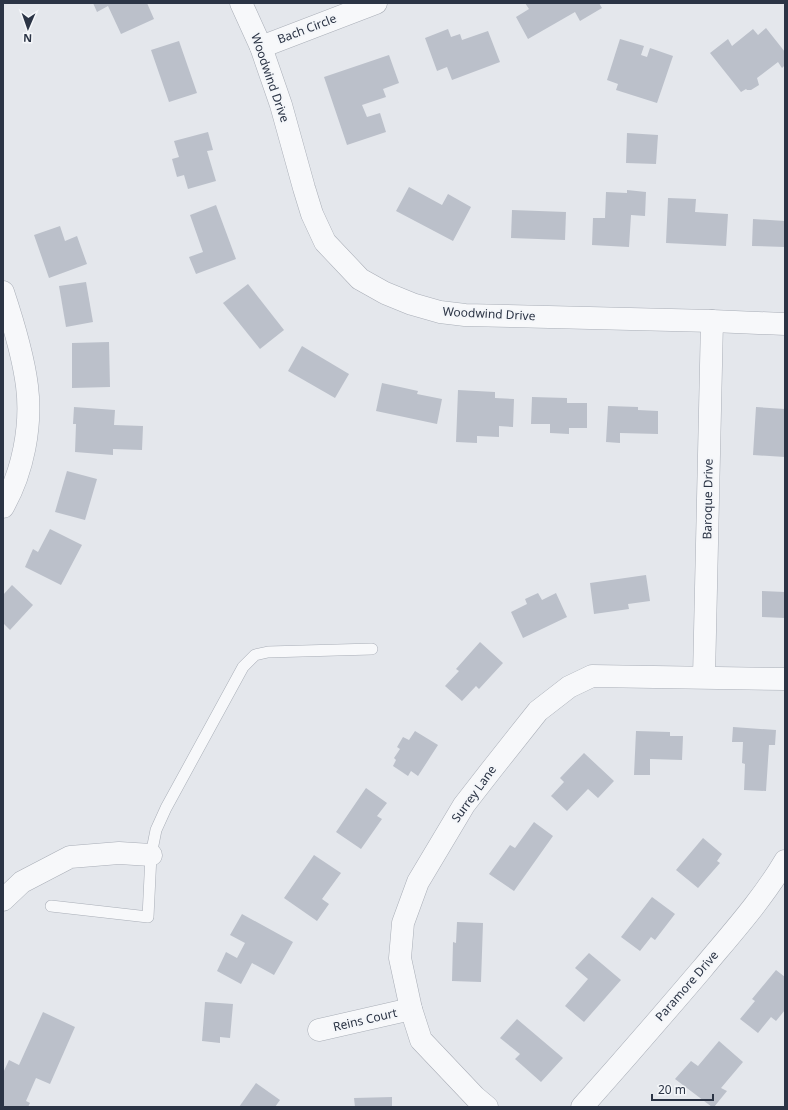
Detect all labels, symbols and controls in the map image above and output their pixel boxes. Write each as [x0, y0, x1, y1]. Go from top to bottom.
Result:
north arrow [8, 8, 48, 48]
street label: Bach Circle [275, 9, 339, 48]
text: N [23, 31, 32, 46]
street label: Woodwind Drive [247, 31, 294, 125]
street label: Woodwind Drive [442, 303, 536, 324]
street label: Baroque Drive [698, 458, 717, 540]
street label: Surrey Lane [447, 762, 500, 826]
street label: Paramore Drive [651, 947, 722, 1025]
street label: Reins Court [331, 1004, 399, 1035]
scale bar [652, 1076, 713, 1102]
text: 20 m [658, 1081, 686, 1098]

